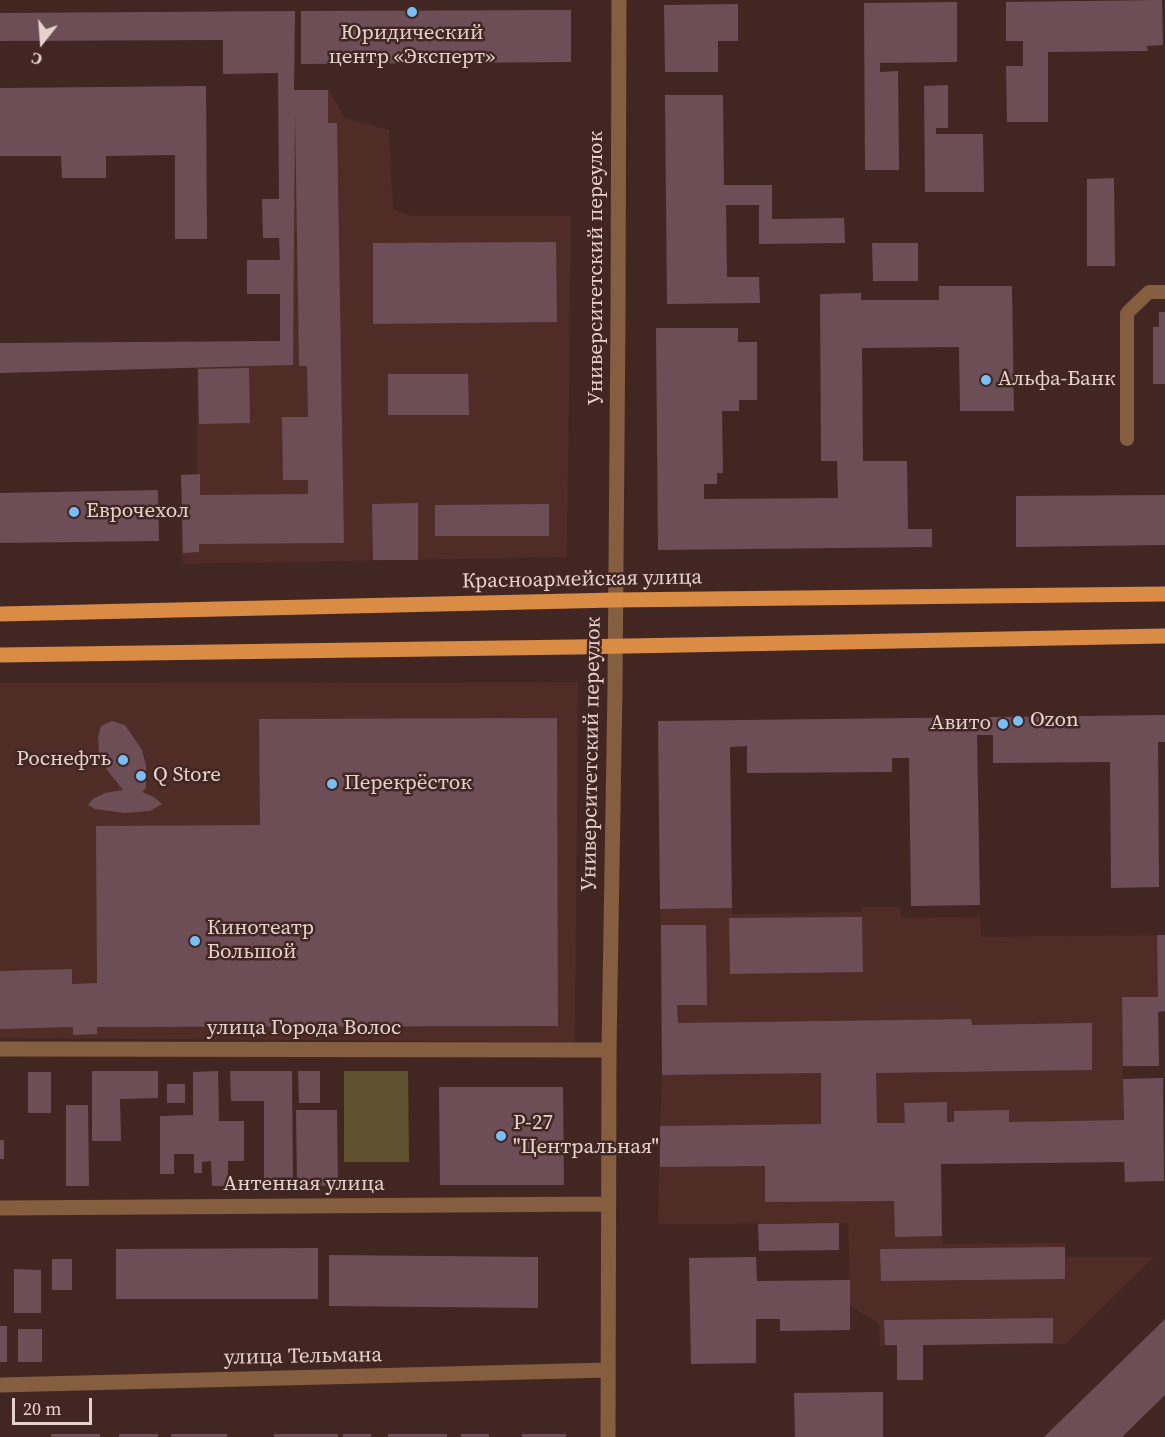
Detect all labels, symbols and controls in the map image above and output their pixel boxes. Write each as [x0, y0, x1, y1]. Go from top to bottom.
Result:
marker: Юридический центр «Эксперт» [405, 5, 419, 19]
north arrow [12, 12, 72, 72]
place label: Юридический центр «Эксперт» [329, 21, 495, 71]
text: С [29, 47, 45, 71]
street label: Университетский переулок [584, 131, 610, 405]
place label: Альфа-Банк [998, 367, 1116, 393]
marker: Альфа-Банк [979, 373, 993, 387]
place label: Еврочехол [86, 499, 189, 525]
marker: Еврочехол [67, 505, 81, 519]
street label: Красноармейская улица [462, 565, 702, 595]
street label: Университетский переулок [577, 617, 607, 891]
place label: Ozon [1030, 708, 1079, 734]
place label: Авито [930, 711, 991, 737]
marker: Ozon [1011, 714, 1025, 728]
marker: Авито [996, 717, 1010, 731]
place label: Роснефть [16, 747, 111, 773]
marker: Роснефть [116, 753, 130, 767]
place label: Q Store [153, 763, 221, 789]
marker: Q Store [134, 769, 148, 783]
place label: Перекрёсток [344, 771, 472, 797]
marker: Перекрёсток [325, 777, 339, 791]
place label: Кинотеатр Большой [207, 916, 314, 966]
marker: Кинотеатр Большой [188, 934, 202, 948]
street label: улица Города Волос [207, 1016, 401, 1042]
place label: Р-27 "Центральная" [513, 1111, 659, 1161]
marker: Р-27 "Центральная" [494, 1129, 508, 1143]
street label: Антенная улица [223, 1172, 385, 1198]
street label: улица Тельмана [224, 1343, 382, 1371]
scale bar [15, 1386, 94, 1424]
text: 20 m [23, 1396, 61, 1421]

